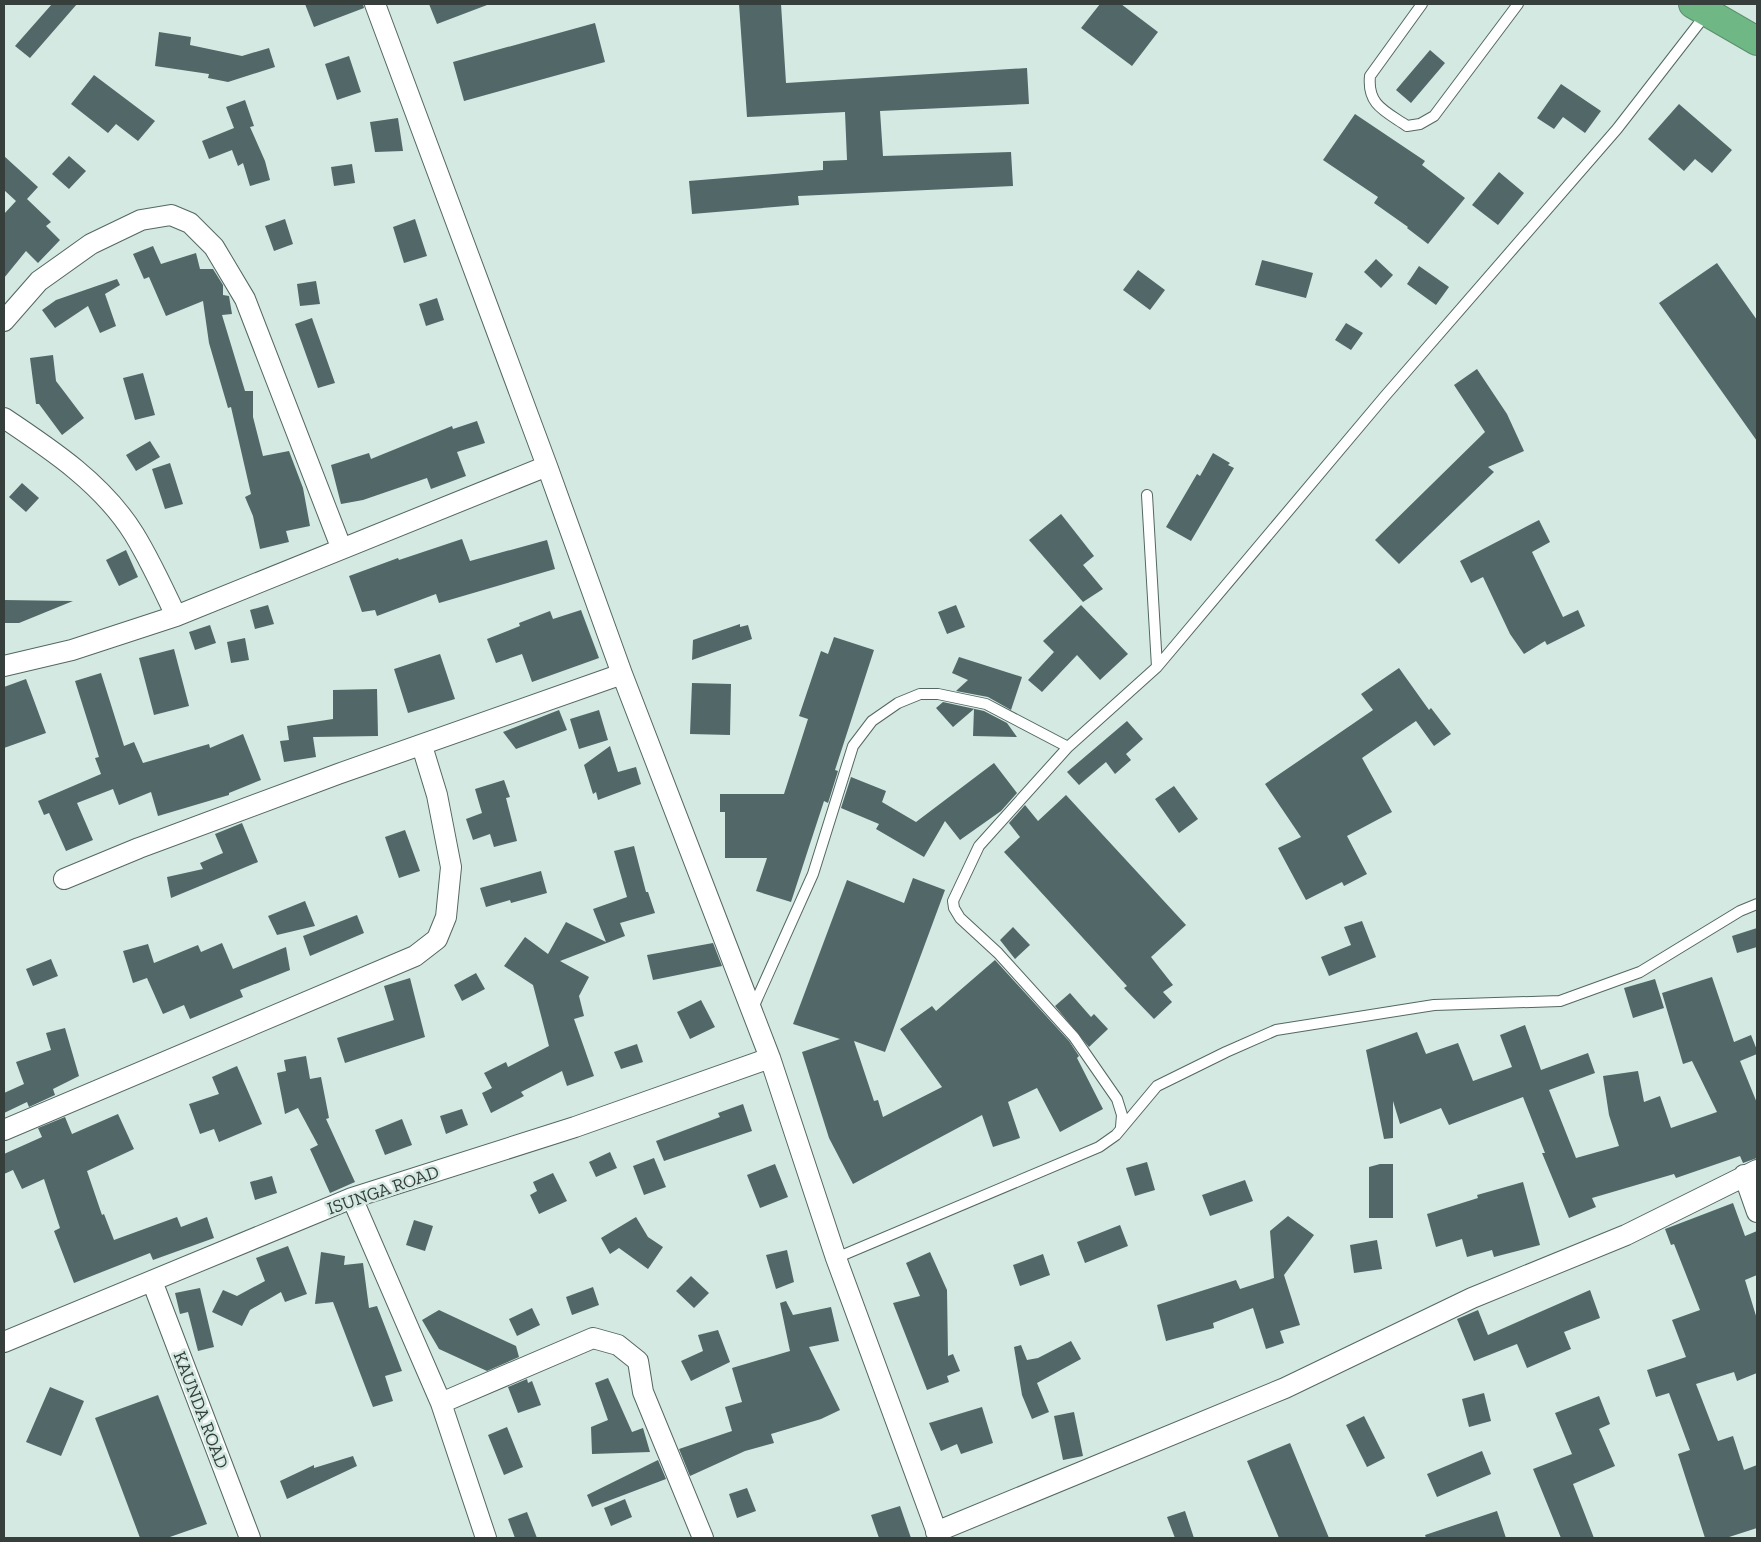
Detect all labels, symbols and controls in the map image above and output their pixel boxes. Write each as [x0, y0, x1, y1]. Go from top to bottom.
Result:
street label: ISUNGA ROAD [324, 1161, 442, 1219]
street label: KAUNDA ROAD [169, 1348, 233, 1472]

